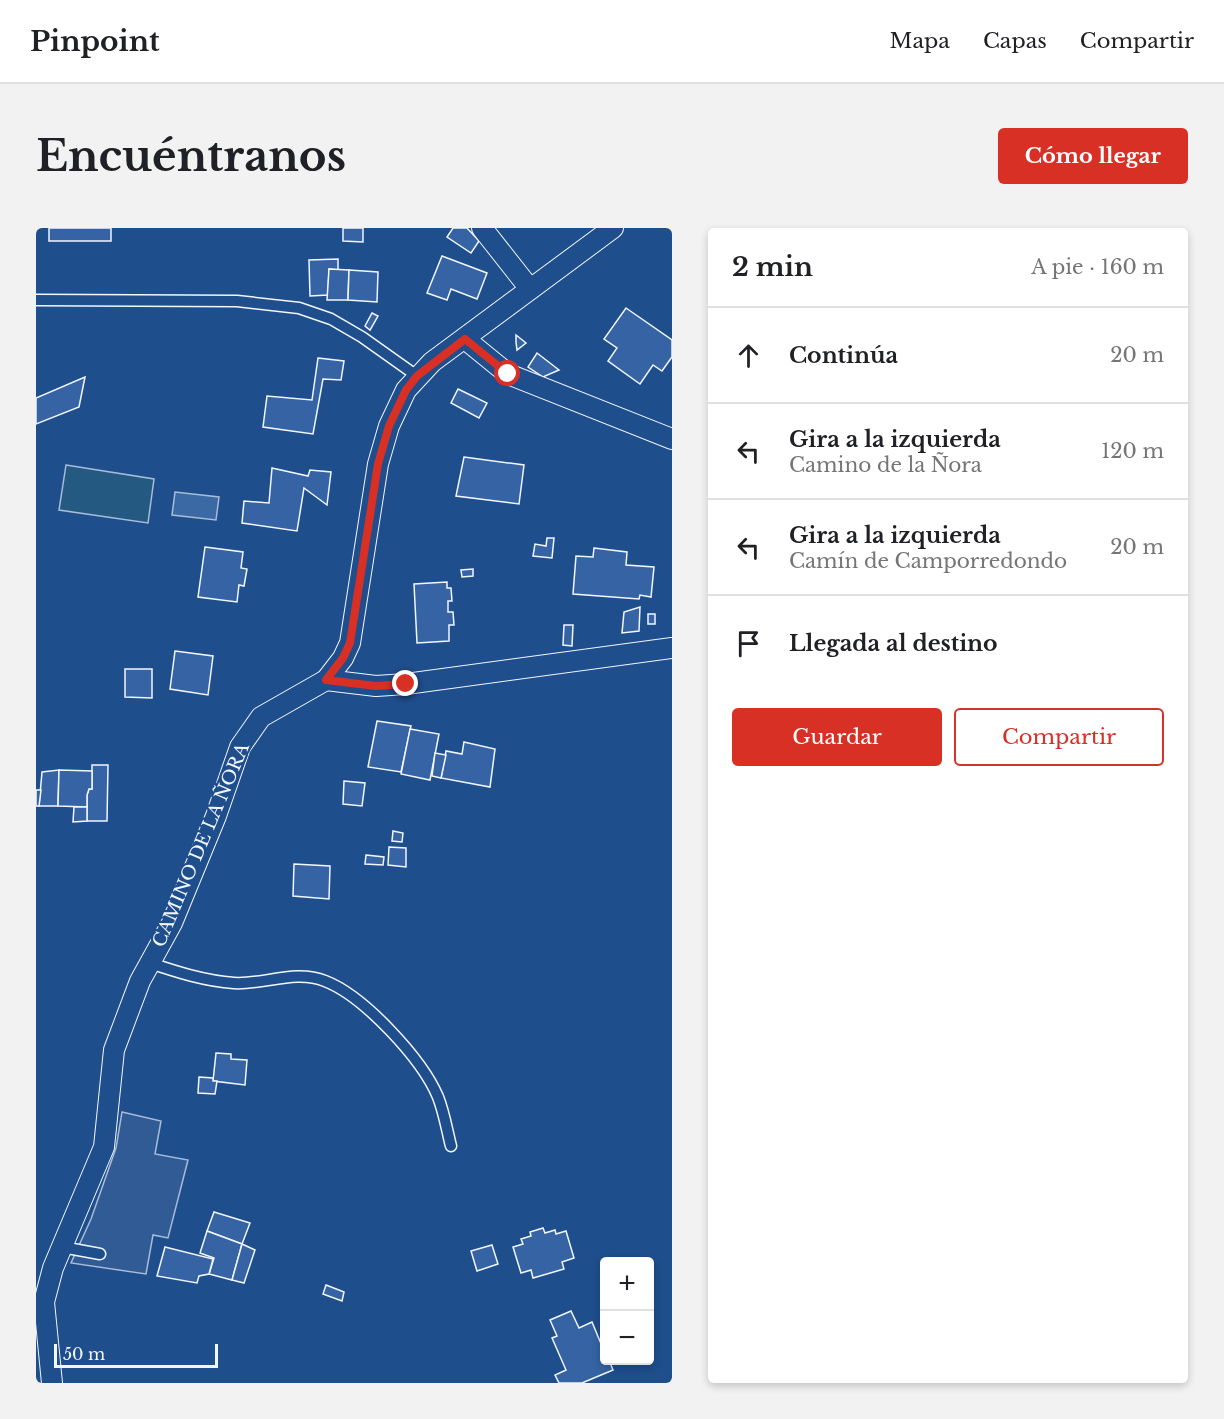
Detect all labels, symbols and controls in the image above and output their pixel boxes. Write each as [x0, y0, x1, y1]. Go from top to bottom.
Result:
text: Pinpoint [30, 24, 160, 59]
text: Mapa [890, 28, 950, 54]
text: Capas [983, 28, 1047, 54]
text: Compartir [1080, 28, 1194, 54]
button: Cómo llegar [998, 128, 1188, 184]
text: Encuéntranos [36, 130, 346, 182]
text: 2 min [732, 251, 813, 283]
text: A pie · 160 m [1031, 255, 1164, 279]
icon: ahead [732, 339, 765, 372]
text: Continúa [789, 342, 898, 369]
text: 20 m [1110, 343, 1164, 367]
route start [494, 360, 520, 386]
text: Gira a la izquierda [789, 426, 1001, 453]
icon: left [732, 435, 765, 468]
text: 120 m [1101, 439, 1164, 463]
text: Camino de la Ñora [789, 453, 982, 477]
text: Gira a la izquierda [789, 522, 1001, 549]
icon: left [732, 531, 765, 564]
text: 20 m [1110, 535, 1164, 559]
text: Camín de Camporredondo [789, 549, 1067, 573]
icon: arrive [732, 627, 765, 660]
text: Llegada al destino [789, 630, 998, 657]
route end [392, 670, 418, 696]
button: Guardar [732, 708, 942, 766]
button: Compartir [954, 708, 1164, 766]
street label: CAMINO DE LA ÑORA [146, 738, 254, 950]
map controls [600, 1257, 654, 1365]
button: + [600, 1257, 654, 1311]
button: − [600, 1311, 654, 1365]
scale bar [54, 1341, 218, 1368]
text: 50 m [63, 1344, 105, 1364]

